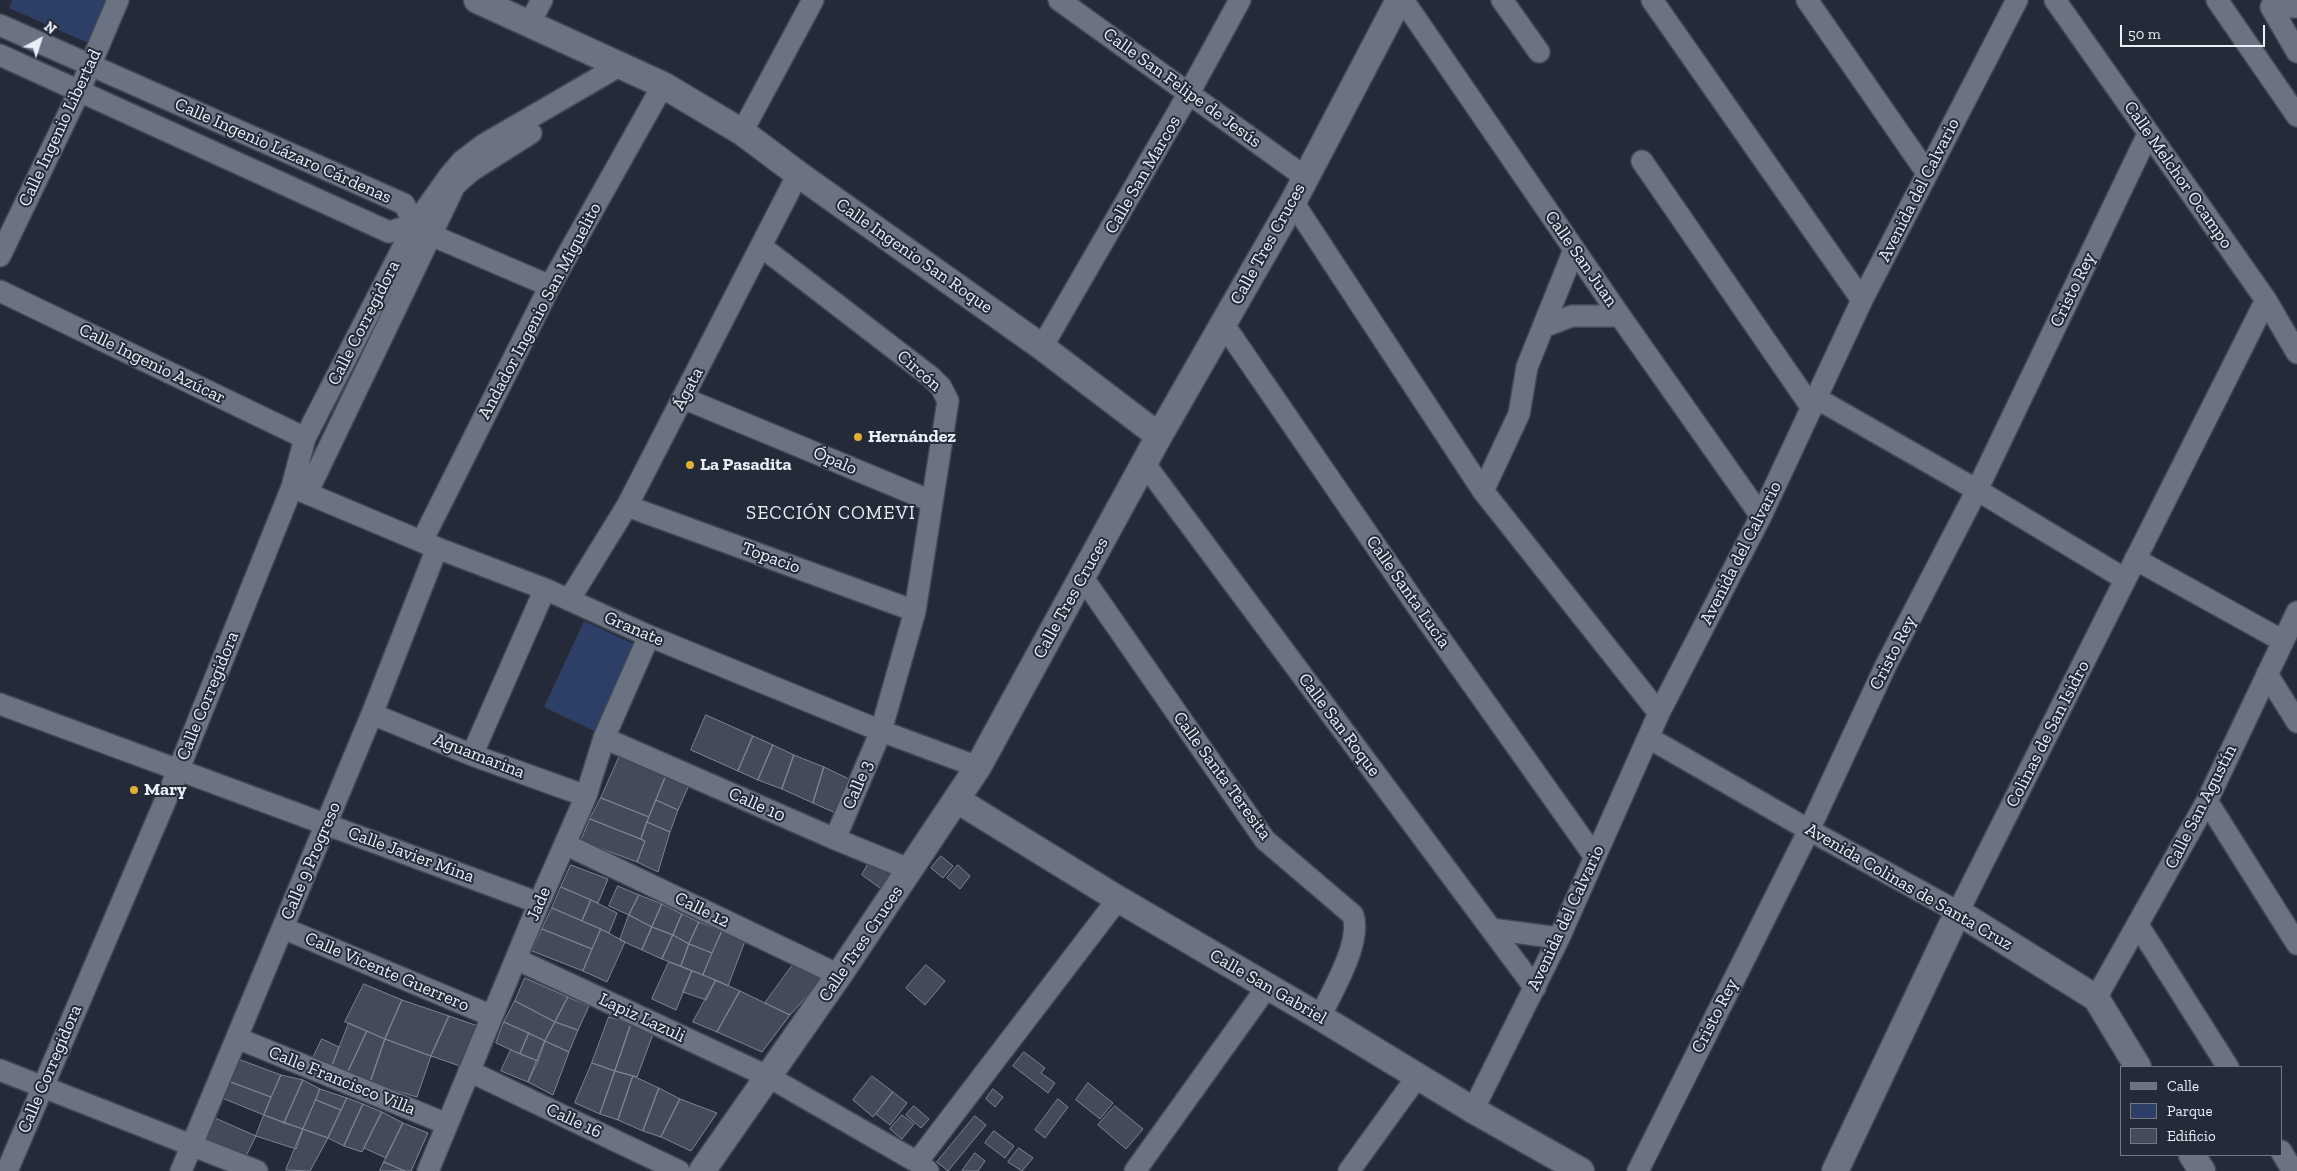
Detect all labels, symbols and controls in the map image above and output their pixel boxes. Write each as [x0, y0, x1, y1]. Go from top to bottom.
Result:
north arrow [15, 15, 65, 65]
scale bar [2122, 15, 2267, 47]
text: N [40, 18, 59, 38]
street label: Calle San Felipe de Jesús [1099, 23, 1265, 153]
text: 50 m [2128, 25, 2161, 43]
street label: Calle Ingenio Libertad [14, 46, 106, 210]
street label: Calle Ingenio Lázaro Cárdenas [171, 93, 395, 209]
street label: Calle Melchor Ocampo [2119, 97, 2237, 253]
street label: Calle San Marcos [1101, 112, 1185, 238]
street label: Avenida del Calvario [1874, 115, 1964, 265]
street label: Calle Tres Cruces [1226, 180, 1310, 308]
street label: Calle Ingenio San Roque [831, 194, 997, 318]
street label: Andador Ingenio San Miguelito [474, 199, 606, 423]
street label: Calle San Juan [1540, 207, 1622, 311]
street label: Cristo Rey [2046, 249, 2100, 331]
street label: Calle Corregidora [323, 257, 405, 389]
street label: Calle Ingenio Azúcar [75, 319, 229, 409]
street label: Circón [892, 346, 946, 396]
street label: Ágata [668, 364, 708, 414]
place label: Hernández [868, 426, 956, 448]
marker: Hernández [852, 431, 864, 443]
street label: Ópalo [810, 442, 860, 480]
place label: La Pasadita [700, 454, 792, 476]
marker: La Pasadita [684, 459, 696, 471]
street label: Avenida del Calvario [1696, 478, 1786, 628]
district label: SECCIÓN COMEVI [744, 503, 918, 525]
street label: Calle Santa Lucía [1361, 532, 1455, 652]
street label: Calle Tres Cruces [1029, 534, 1113, 662]
street label: Topacio [739, 538, 803, 578]
street label: Granate [601, 607, 667, 651]
street label: Cristo Rey [1865, 612, 1921, 694]
street label: Calle Corregidora [172, 628, 244, 764]
street label: Colinas de San Isidro [2002, 657, 2094, 811]
street label: Calle San Roque [1293, 669, 1385, 781]
street label: Calle Santa Teresita [1168, 708, 1276, 844]
street label: Aguamarina [430, 729, 528, 783]
street label: Calle San Agustín [2160, 741, 2242, 873]
street label: Calle 3 [838, 757, 878, 813]
place label: Mary [144, 779, 187, 801]
street label: Calle 10 [725, 783, 789, 827]
marker: Mary [128, 784, 140, 796]
street label: Calle 9 Progreso [276, 799, 346, 923]
street label: Avenida Colinas de Santa Cruz [1801, 819, 2017, 955]
street label: Calle Javier Mina [345, 822, 477, 888]
street label: Avenida del Calvario [1523, 842, 1609, 994]
street label: Calle Tres Cruces [814, 882, 908, 1006]
street label: Jade [522, 884, 556, 924]
street label: Calle 12 [671, 887, 733, 933]
street label: Calle Vicente Guerrero [302, 928, 472, 1016]
street label: Calle San Gabriel [1206, 945, 1330, 1029]
street label: Cristo Rey [1687, 975, 1743, 1057]
street label: Lapiz Lazuli [595, 989, 689, 1047]
street label: Calle Corregidora [13, 1002, 87, 1136]
street label: Calle Francisco Villa [265, 1042, 419, 1120]
legend [2120, 1066, 2282, 1156]
text: Calle [2167, 1077, 2199, 1095]
street label: Calle 16 [543, 1099, 605, 1143]
text: Parque [2167, 1102, 2213, 1120]
text: Edificio [2167, 1127, 2216, 1145]

